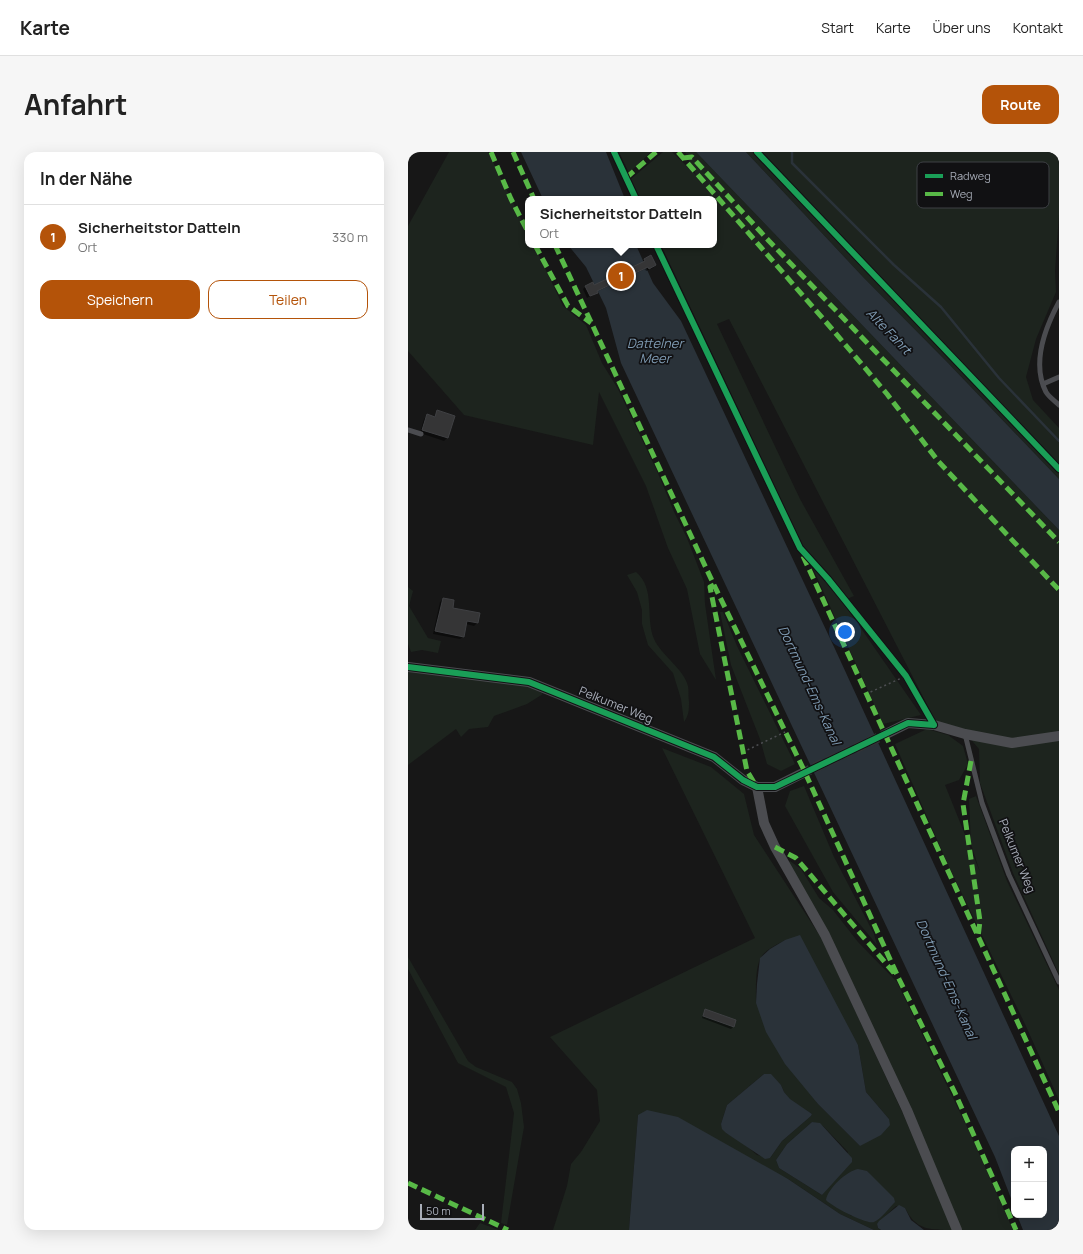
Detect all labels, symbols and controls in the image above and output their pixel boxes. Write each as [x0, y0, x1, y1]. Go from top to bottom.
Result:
text: Karte [20, 15, 70, 41]
text: Start [821, 18, 854, 37]
text: Karte [876, 18, 911, 37]
text: Über uns [933, 18, 991, 37]
text: Kontakt [1013, 18, 1063, 37]
text: Anfahrt [24, 85, 127, 123]
button: Route [982, 85, 1059, 124]
legend [917, 162, 1049, 208]
text: In der Nähe [40, 167, 133, 190]
text: Radweg [950, 168, 991, 183]
text: Weg [950, 186, 973, 201]
popup [525, 196, 717, 248]
text: Sicherheitstor Datteln [540, 203, 702, 224]
text: Sicherheitstor Datteln [78, 217, 241, 238]
text: Ort [540, 224, 559, 242]
text: 1 [50, 228, 56, 246]
text: 330 m [332, 228, 368, 246]
text: Ort [78, 238, 97, 256]
pin: 1 [608, 261, 634, 291]
button: Speichern [40, 280, 200, 319]
button: Teilen [208, 280, 368, 319]
water label: Alte Fahrt [863, 304, 917, 359]
water label: Dattelner Meer [627, 334, 685, 367]
water label: Dortmund-Ems-Kanal [774, 622, 846, 749]
your location [835, 622, 855, 642]
street label: Pelkumer Weg [577, 682, 656, 727]
street label: Pelkumer Weg [995, 816, 1040, 895]
water label: Dortmund-Ems-Kanal [912, 916, 982, 1044]
map controls [1011, 1146, 1047, 1218]
button: + [1011, 1146, 1047, 1182]
button: − [1011, 1182, 1047, 1218]
scale bar [420, 1202, 484, 1221]
text: 50 m [426, 1203, 451, 1218]

